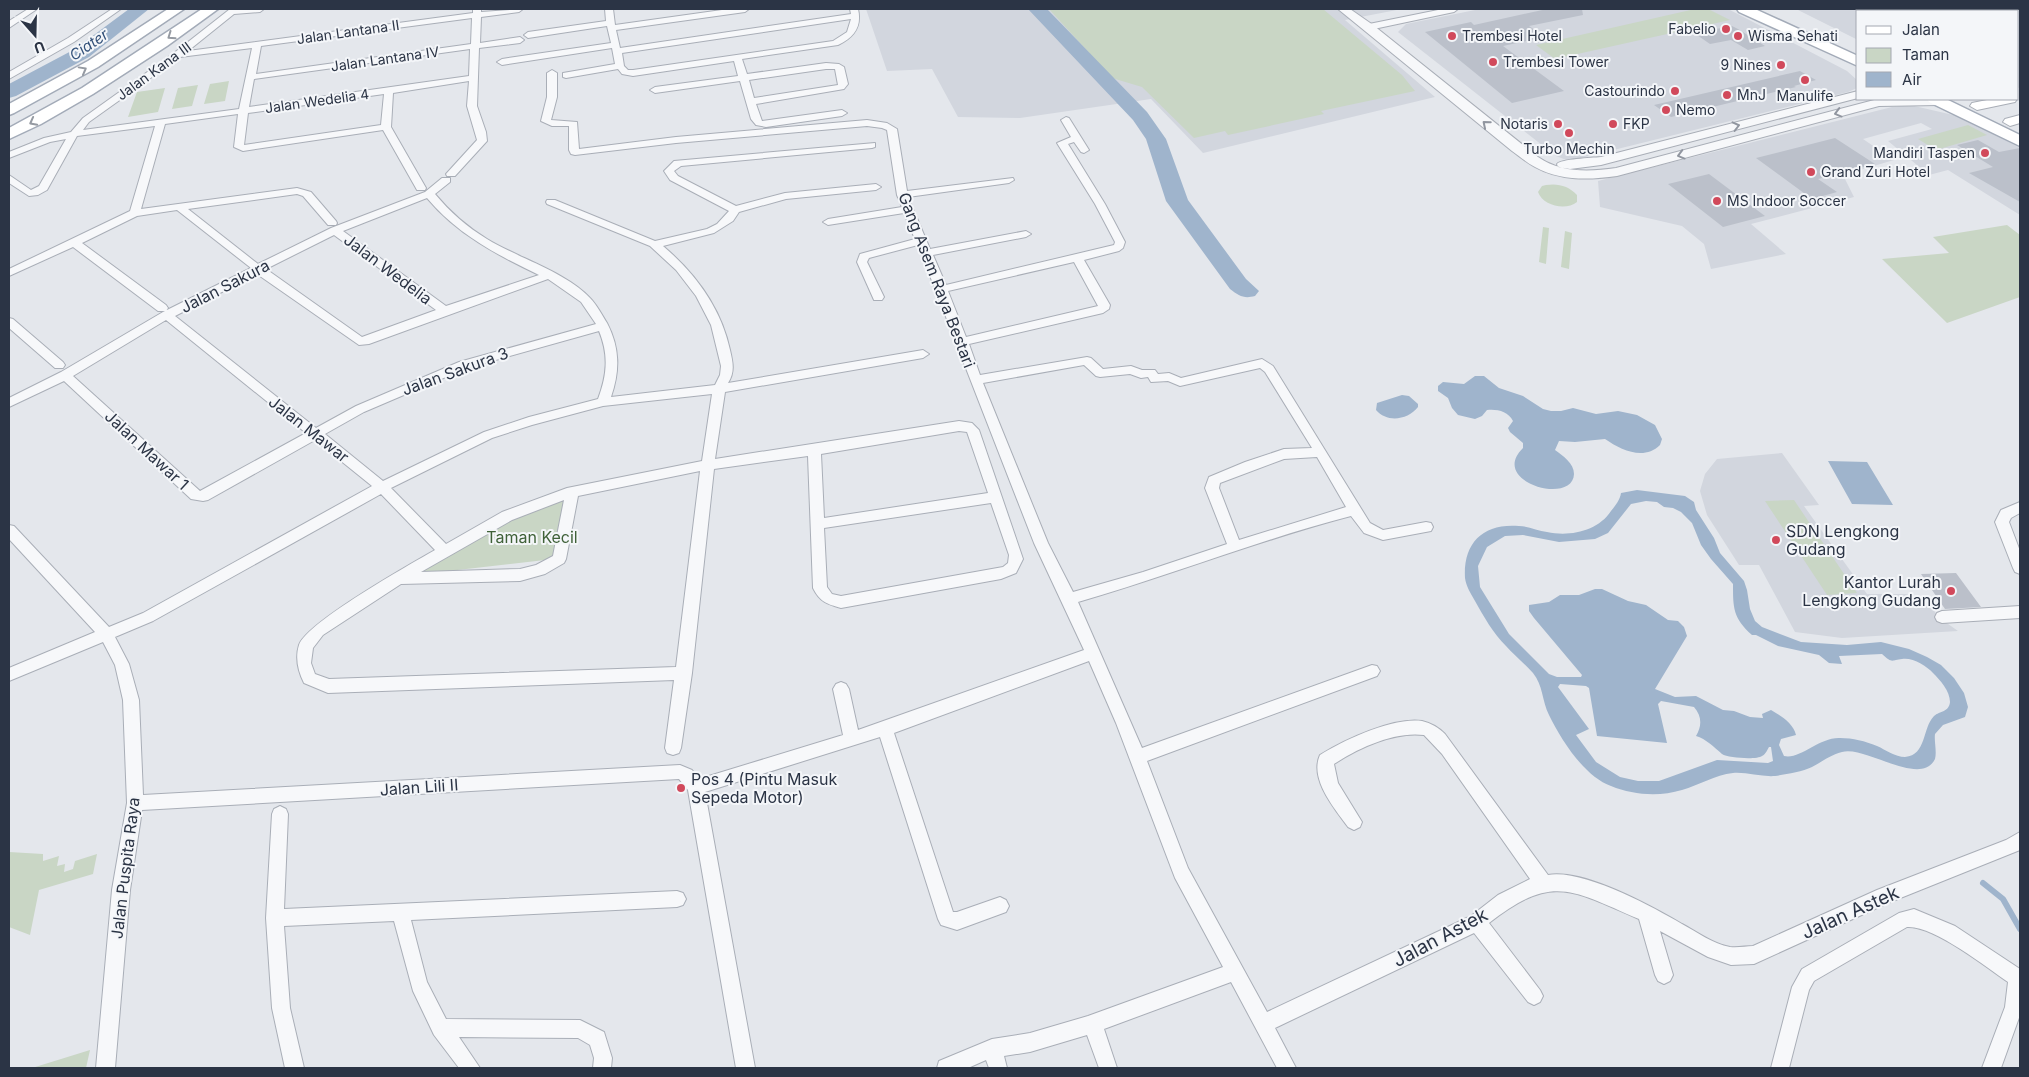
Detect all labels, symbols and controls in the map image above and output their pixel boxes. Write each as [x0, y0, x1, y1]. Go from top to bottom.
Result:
north arrow [10, 10, 60, 60]
legend [1856, 10, 2019, 100]
street label: Jalan Lantana II [296, 16, 400, 47]
place label: Fabelio [1668, 20, 1716, 37]
text: Jalan [1902, 20, 1940, 39]
marker: Fabelio [1720, 23, 1732, 35]
water label: Ciater [66, 25, 112, 64]
place label: Trembesi Hotel [1462, 27, 1562, 44]
place label: Wisma Sehati [1748, 27, 1838, 44]
one-way arrow [167, 30, 177, 39]
marker: Trembesi Hotel [1446, 30, 1458, 42]
marker: Wisma Sehati [1732, 30, 1744, 42]
text: U [32, 38, 47, 57]
street label: Jalan Kana III [113, 38, 194, 103]
street label: Jalan Lantana IV [330, 42, 441, 75]
text: Taman [1902, 45, 1949, 64]
place label: Trembesi Tower [1503, 53, 1609, 70]
marker: Trembesi Tower [1487, 56, 1499, 68]
place label: 9 Nines [1721, 56, 1771, 73]
marker: 9 Nines [1775, 59, 1787, 71]
one-way arrow [77, 66, 86, 76]
text: Air [1902, 70, 1922, 89]
marker: Manulife [1799, 74, 1811, 86]
place label: Castourindo [1584, 82, 1665, 99]
street label: Jalan Wedelia 4 [264, 85, 370, 116]
marker: Castourindo [1669, 85, 1681, 97]
place label: MnJ [1737, 86, 1766, 103]
place label: Manulife [1777, 87, 1833, 104]
marker: MnJ [1721, 89, 1733, 101]
place label: Nemo [1676, 101, 1715, 118]
marker: Nemo [1660, 104, 1672, 116]
one-way arrow [1835, 107, 1843, 117]
place label: Notaris [1500, 115, 1548, 132]
place label: FKP [1623, 115, 1650, 132]
one-way arrow [29, 116, 38, 126]
marker: Notaris [1552, 118, 1564, 130]
marker: FKP [1607, 118, 1619, 130]
one-way arrow [1483, 120, 1492, 129]
one-way arrow [1732, 121, 1741, 132]
marker: Turbo Mechin [1563, 127, 1575, 139]
place label: Turbo Mechin [1523, 140, 1615, 157]
place label: Mandiri Taspen [1873, 144, 1975, 161]
marker: Mandiri Taspen [1979, 147, 1991, 159]
one-way arrow [1677, 149, 1686, 160]
place label: Grand Zuri Hotel [1821, 163, 1930, 180]
marker: Grand Zuri Hotel [1805, 166, 1817, 178]
street label: Gang Asem Raya Bestari [894, 190, 980, 370]
place label: MS Indoor Soccer [1727, 192, 1846, 209]
marker: MS Indoor Soccer [1711, 195, 1723, 207]
street label: Jalan Wedelia [340, 229, 436, 309]
street label: Jalan Sakura [177, 255, 273, 317]
street label: Jalan Sakura 3 [399, 342, 511, 400]
street label: Jalan Mawar [265, 391, 353, 467]
street label: Jalan Mawar 1 [101, 406, 193, 494]
place label: SDN Lengkong Gudang [1786, 521, 1899, 559]
park label: Taman Kecil [486, 527, 578, 547]
marker: SDN Lengkong Gudang [1770, 534, 1782, 546]
place label: Kantor Lurah Lengkong Gudang [1802, 572, 1941, 610]
marker: Kantor Lurah Lengkong Gudang [1945, 585, 1957, 597]
place label: Pos 4 (Pintu Masuk Sepeda Motor) [691, 769, 837, 807]
street label: Jalan Lili II [379, 774, 459, 800]
marker: Pos 4 (Pintu Masuk Sepeda Motor) [675, 782, 687, 794]
street label: Jalan Puspita Raya [106, 796, 144, 940]
street label: Jalan Astek [1798, 881, 1903, 944]
street label: Jalan Astek [1389, 903, 1492, 972]

